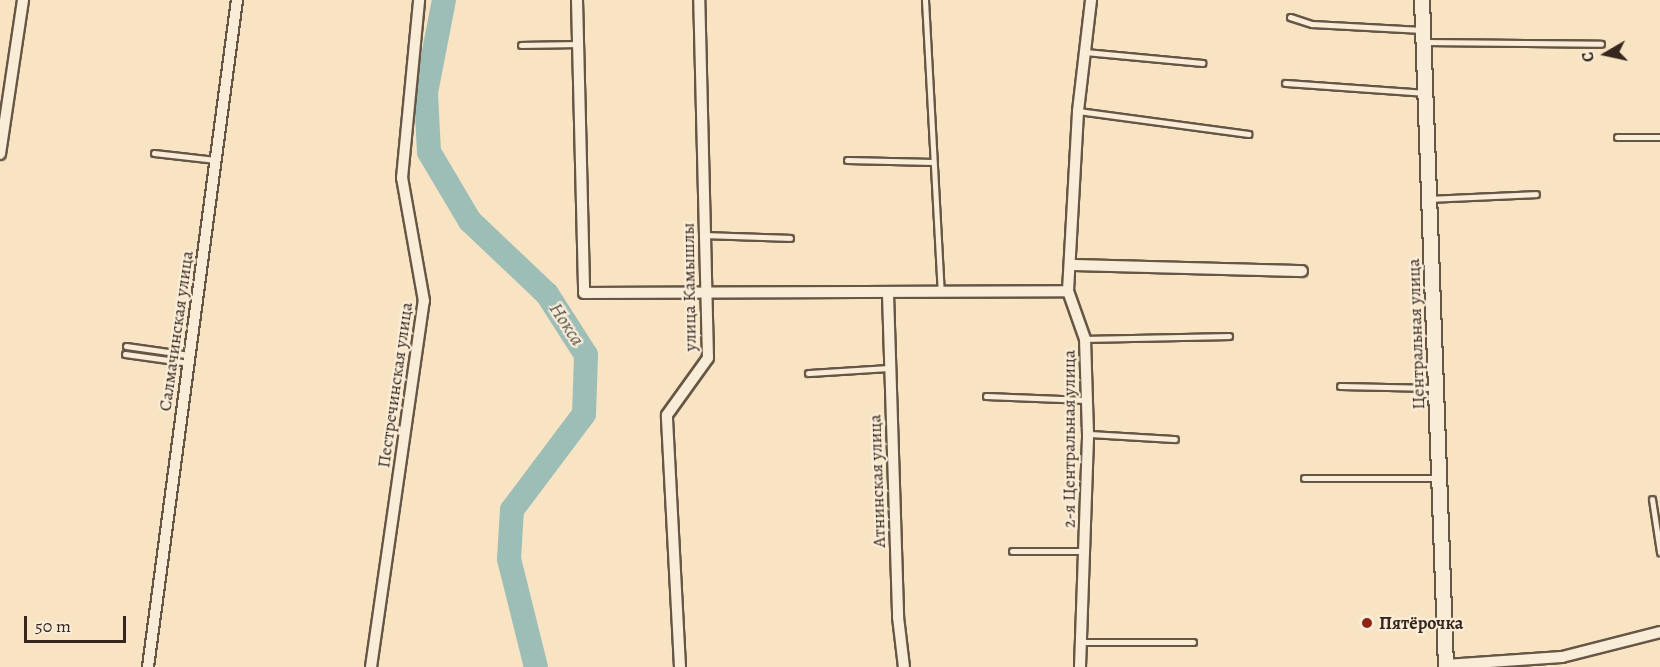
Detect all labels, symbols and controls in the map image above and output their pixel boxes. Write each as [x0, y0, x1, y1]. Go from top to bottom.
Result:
north arrow [1576, 24, 1636, 84]
text: С [1577, 50, 1600, 63]
street label: улица Камышлы [677, 222, 701, 352]
street label: Салмачинская улица [154, 249, 198, 413]
street label: Центральная улица [1403, 258, 1429, 410]
water label: Нокса [544, 298, 590, 350]
street label: Пестречинская улица [373, 301, 417, 469]
street label: 2-я Центральная улица [1058, 350, 1080, 528]
street label: Атнинская улица [864, 414, 890, 548]
scale bar [27, 604, 129, 642]
place label: Пятёрочка [1379, 612, 1463, 634]
text: 50 m [35, 614, 71, 638]
marker: Пятёрочка [1360, 616, 1374, 630]

